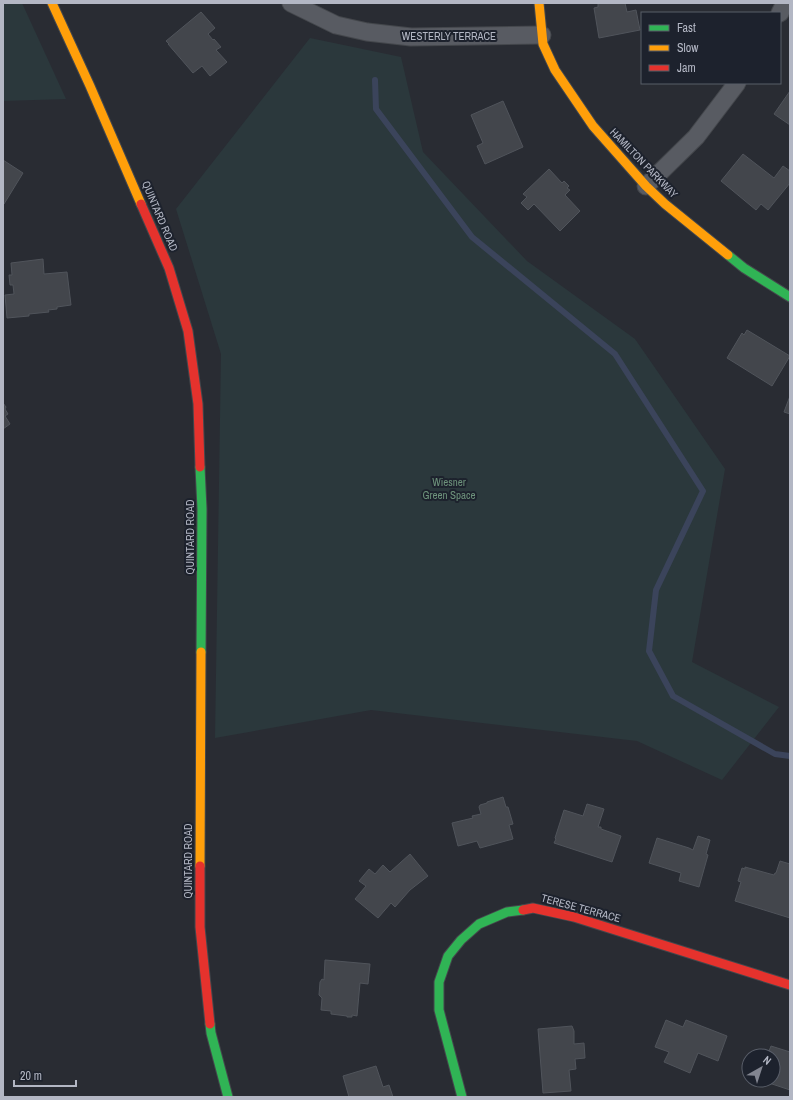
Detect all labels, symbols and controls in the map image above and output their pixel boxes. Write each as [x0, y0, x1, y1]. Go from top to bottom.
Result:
legend [641, 12, 781, 84]
text: Fast [677, 20, 696, 36]
street label: WESTERLY TERRACE [402, 29, 496, 43]
text: Slow [677, 40, 699, 56]
text: Jam [677, 60, 696, 76]
street label: HAMILTON PARKWAY [607, 125, 681, 201]
street label: QUINTARD ROAD [139, 179, 181, 253]
park label: Wiesner Green Space [422, 475, 476, 502]
street label: QUINTARD ROAD [183, 499, 197, 575]
street label: QUINTARD ROAD [181, 823, 195, 899]
street label: TERESE TERRACE [540, 891, 622, 925]
north arrow [741, 1048, 781, 1088]
text: N [760, 1053, 774, 1068]
scale bar [14, 1062, 76, 1088]
text: 20 m [20, 1068, 42, 1084]

